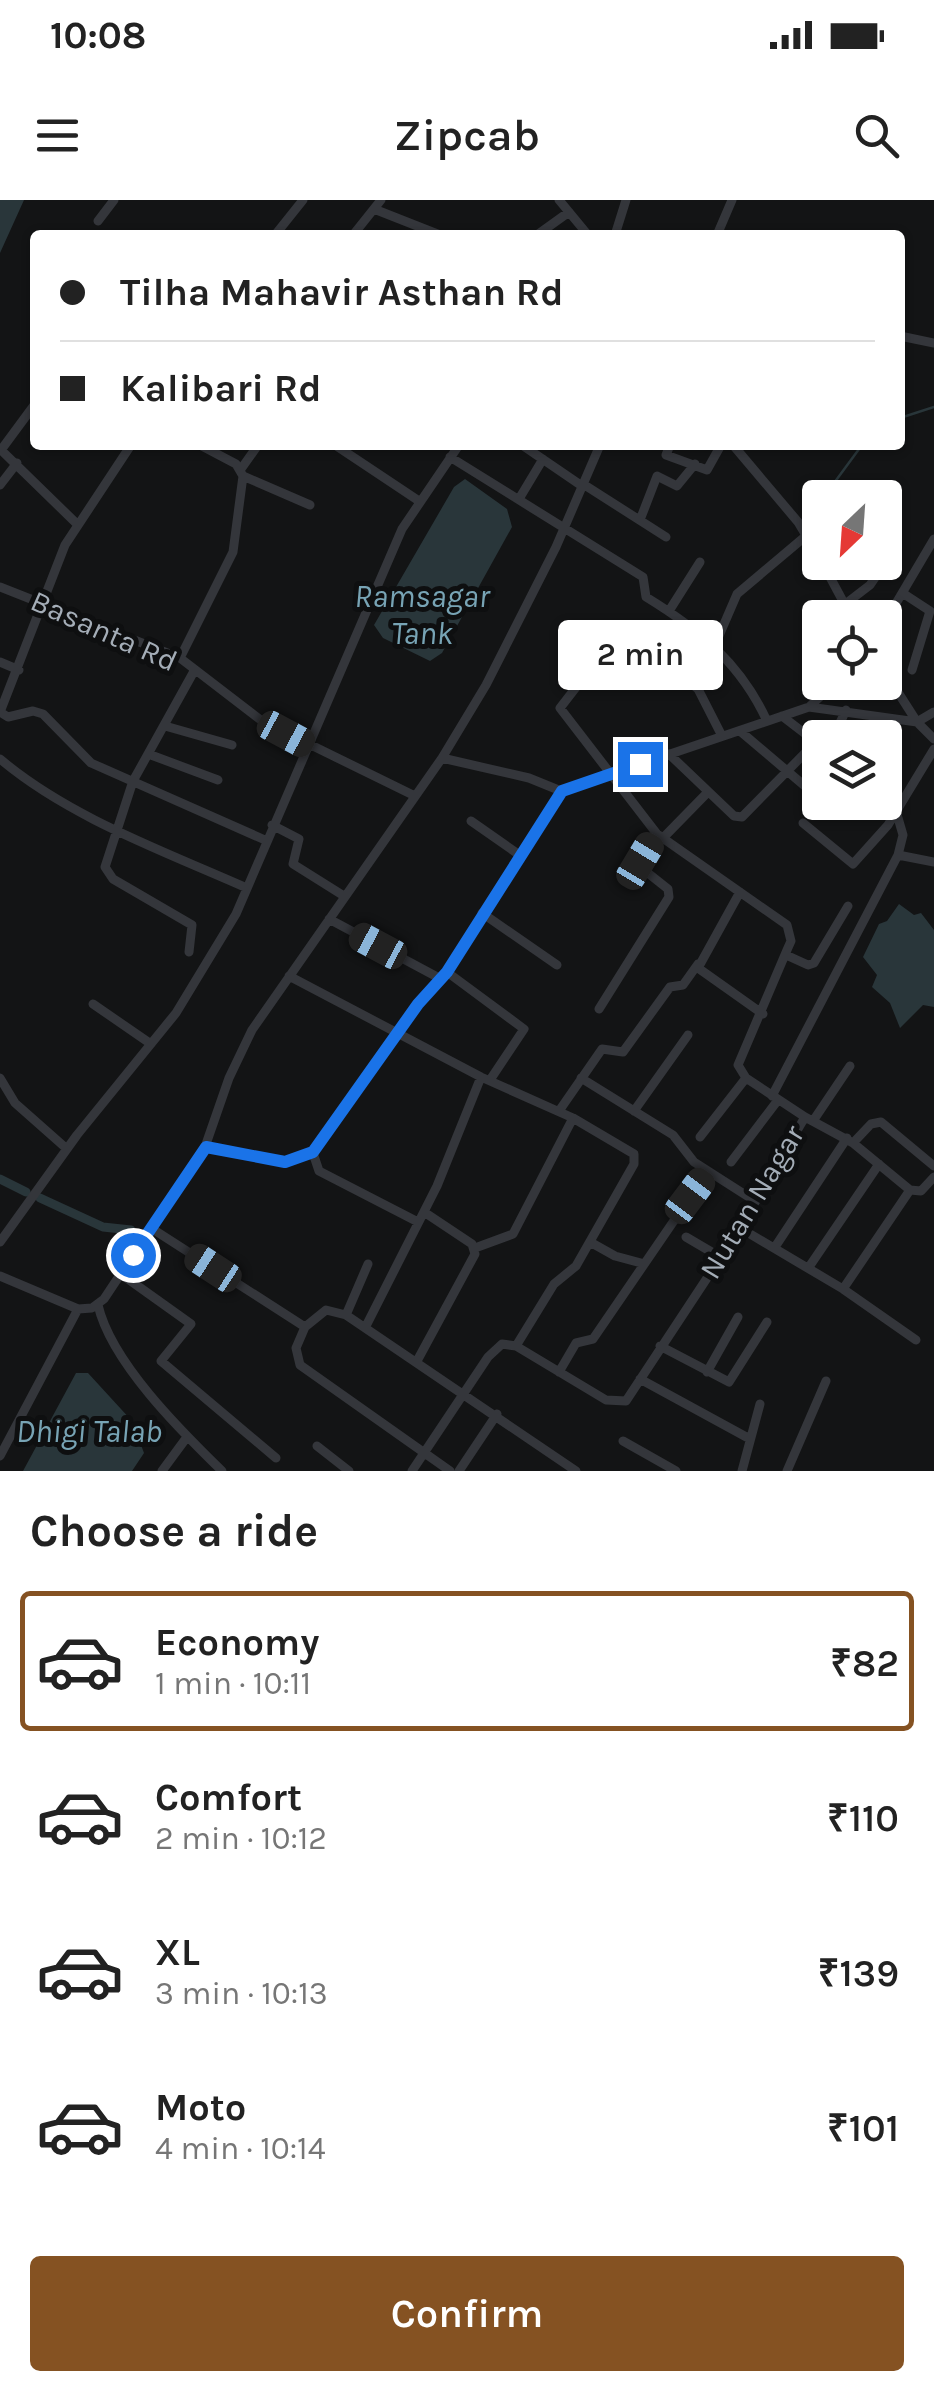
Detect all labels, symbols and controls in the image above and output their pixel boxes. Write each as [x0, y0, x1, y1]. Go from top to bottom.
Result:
text: 10:08 [50, 13, 146, 58]
icon: menu [30, 108, 85, 163]
icon: search [849, 108, 904, 163]
text: Zipcab [394, 109, 540, 161]
text: Tilha Mahavir Asthan Rd [120, 270, 564, 315]
text: Kalibari Rd [120, 366, 321, 411]
north arrow [802, 480, 902, 580]
map controls [802, 480, 902, 820]
water label: Ramsagar Tank [354, 578, 491, 652]
street label: Basanta Rd [25, 583, 183, 679]
button: locate [802, 600, 902, 700]
callout: 2 min [558, 619, 722, 689]
text: 2 min [597, 636, 684, 673]
car [252, 707, 320, 761]
button: layers [802, 720, 902, 820]
route end [618, 742, 663, 787]
car [612, 828, 668, 894]
car [344, 919, 412, 973]
street label: Nutan Nagar [692, 1118, 812, 1285]
car [660, 1163, 720, 1229]
route start [111, 1233, 156, 1278]
car [180, 1239, 246, 1297]
water label: Dhigi Talab [16, 1413, 162, 1450]
text: Choose a ride [30, 1505, 318, 1557]
icon: car [35, 1616, 125, 1706]
text: Economy [155, 1620, 319, 1665]
text: ₹82 [830, 1641, 899, 1686]
text: 1 min · 10:11 [155, 1665, 311, 1702]
icon: car [35, 1771, 125, 1861]
text: Comfort [155, 1775, 302, 1820]
text: ₹110 [827, 1796, 899, 1841]
text: 2 min · 10:12 [155, 1820, 327, 1857]
icon: car [35, 1926, 125, 2016]
text: XL [155, 1930, 200, 1975]
text: ₹139 [818, 1951, 899, 1996]
text: 3 min · 10:13 [155, 1975, 328, 2012]
icon: car [35, 2081, 125, 2171]
text: Moto [155, 2085, 246, 2130]
text: ₹101 [827, 2106, 899, 2151]
text: 4 min · 10:14 [155, 2130, 326, 2167]
button: Confirm [30, 2256, 904, 2371]

